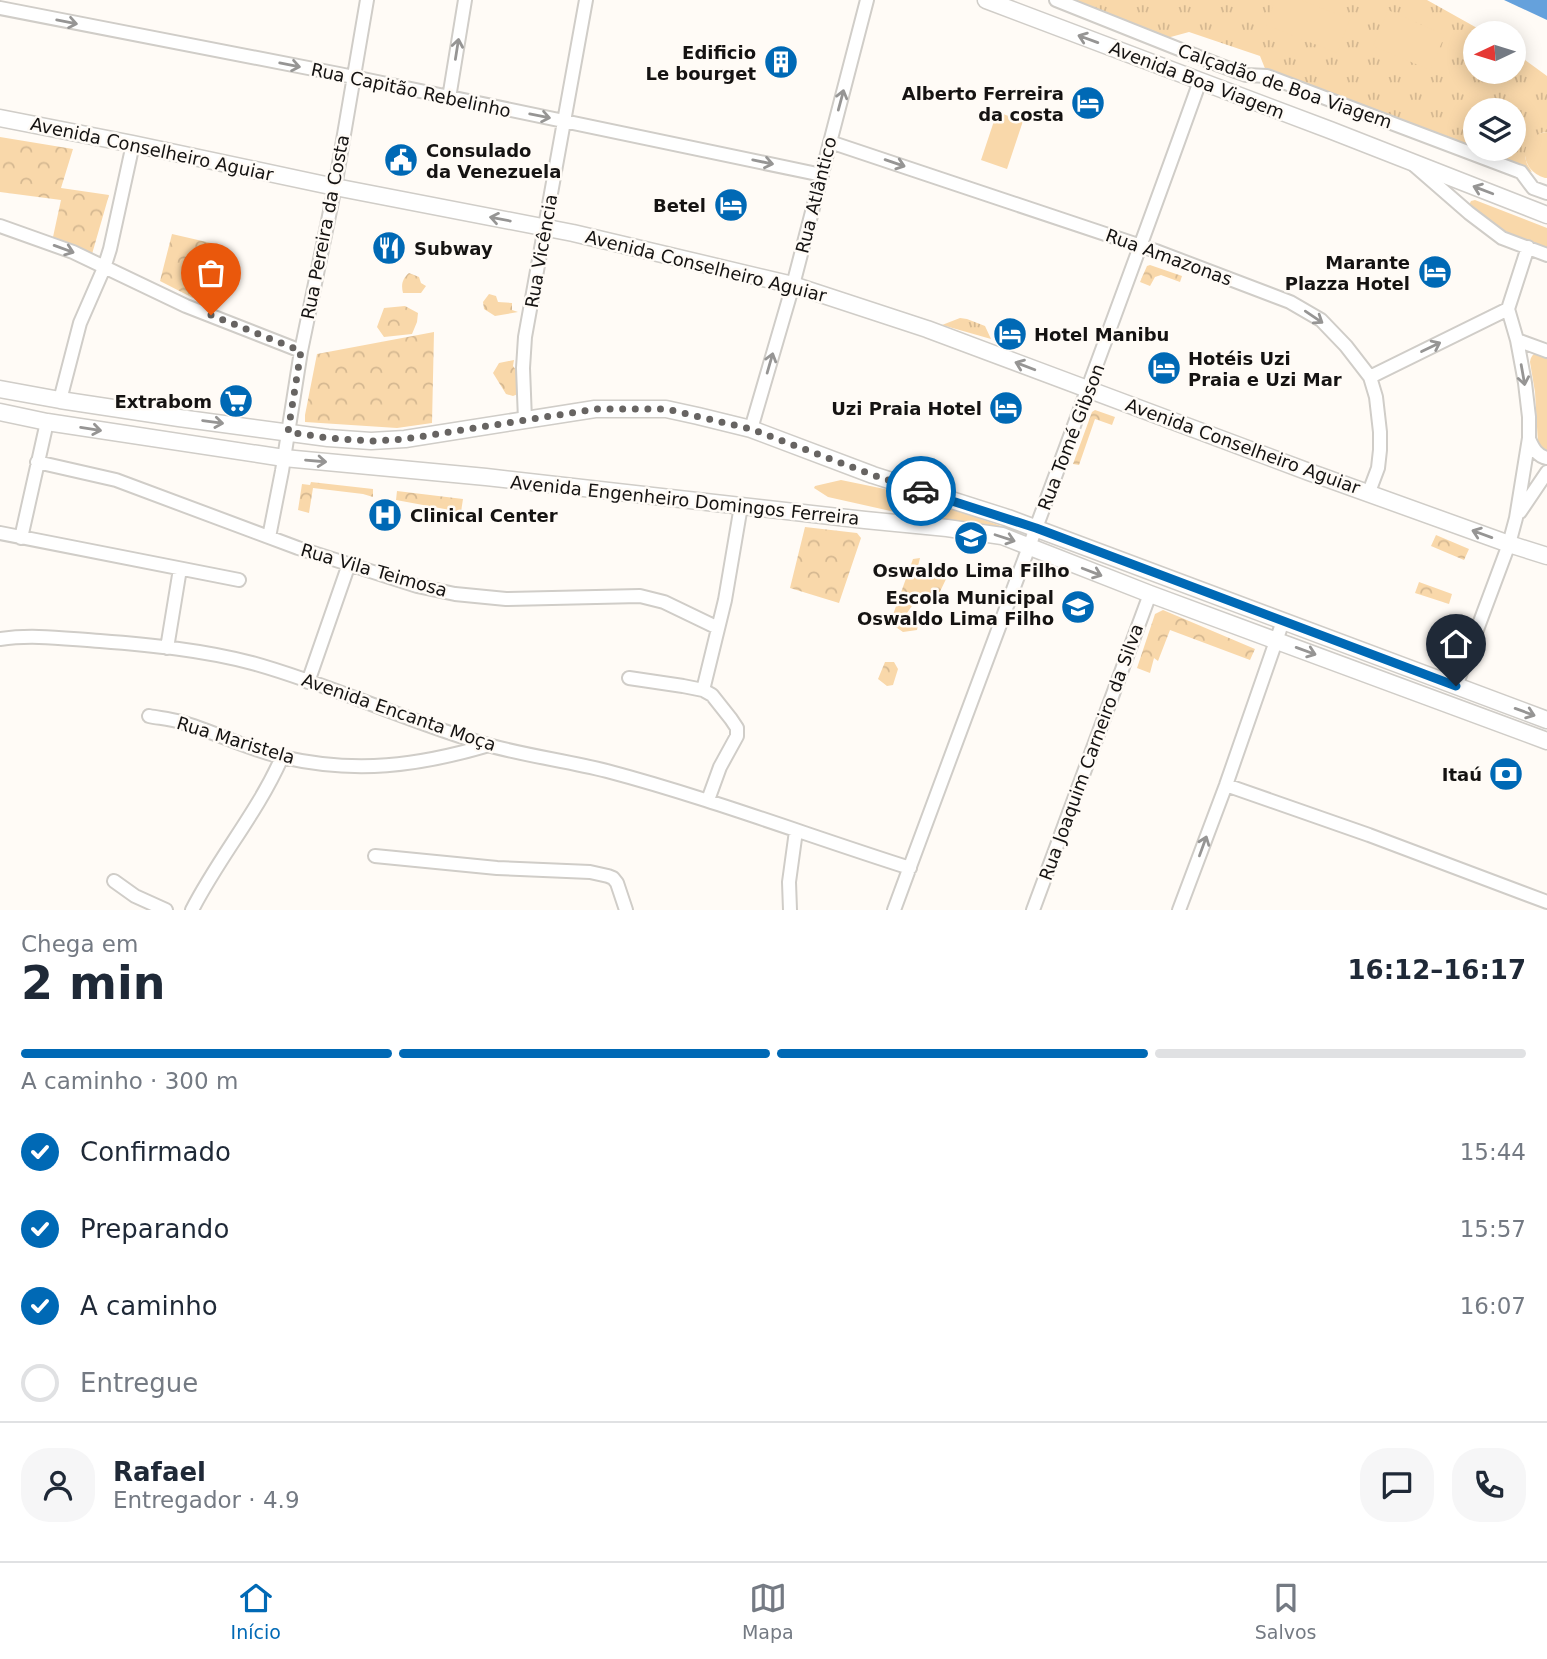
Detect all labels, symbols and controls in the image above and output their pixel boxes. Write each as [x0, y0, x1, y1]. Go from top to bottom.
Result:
one-way arrow [55, 15, 78, 29]
north arrow [1463, 21, 1526, 84]
map controls [1463, 21, 1526, 161]
one-way arrow [1077, 31, 1099, 44]
street label: Avenida Boa Viagem [1107, 37, 1287, 123]
one-way arrow [451, 38, 464, 61]
street label: Calçadão de Boa Viagem [1175, 39, 1395, 133]
place label: Edificio Le bourget [645, 42, 756, 84]
building icon: Edificio Le bourget [762, 43, 800, 81]
one-way arrow [278, 59, 301, 73]
street label: Rua Capitão Rebelinho [309, 59, 513, 121]
place label: Alberto Ferreira da costa [902, 83, 1064, 125]
hotel icon: Alberto Ferreira da costa [1069, 84, 1107, 122]
one-way arrow [835, 89, 848, 112]
button: layers [1463, 98, 1526, 161]
one-way arrow [528, 110, 551, 124]
street label: Avenida Conselheiro Aguiar [29, 113, 276, 185]
street label: Rua Pereira da Costa [297, 133, 353, 321]
street label: Rua Atlântico [791, 135, 841, 255]
place label: Consulado da Venezuela [426, 140, 561, 182]
public building icon: Consulado da Venezuela [382, 141, 420, 179]
one-way arrow [751, 156, 774, 169]
one-way arrow [883, 158, 905, 170]
one-way arrow [1473, 182, 1495, 195]
hotel icon: Betel [712, 186, 750, 224]
street label: Rua Vicência [521, 193, 561, 309]
place label: Betel [653, 195, 706, 216]
one-way arrow [489, 212, 512, 226]
street label: Rua Amazonas [1103, 224, 1235, 290]
street label: Avenida Conselheiro Aguiar [583, 226, 829, 306]
restaurant icon: Subway [370, 229, 408, 267]
place label: Subway [414, 238, 493, 259]
pin [181, 243, 241, 315]
one-way arrow [53, 244, 75, 256]
place label: Marante Plazza Hotel [1285, 252, 1410, 294]
hotel icon: Marante Plazza Hotel [1416, 253, 1454, 291]
icon: bag [192, 254, 230, 292]
one-way arrow [1304, 310, 1324, 324]
hotel icon: Hotel Manibu [991, 315, 1029, 353]
place label: Hotel Manibu [1034, 324, 1169, 345]
one-way arrow [1420, 339, 1441, 353]
place label: Hotéis Uzi Praia e Uzi Mar [1188, 348, 1342, 390]
hotel icon: Hotéis Uzi Praia e Uzi Mar [1145, 349, 1183, 387]
one-way arrow [764, 353, 777, 375]
one-way arrow [1014, 358, 1036, 371]
street label: Rua Tomé Gibson [1033, 361, 1109, 513]
one-way arrow [1517, 364, 1531, 386]
supermarket icon: Extrabom [217, 382, 255, 420]
hotel icon: Uzi Praia Hotel [987, 389, 1025, 427]
place label: Extrabom [114, 391, 212, 412]
street label: Avenida Conselheiro Aguiar [1123, 394, 1364, 498]
place label: Uzi Praia Hotel [831, 398, 982, 419]
one-way arrow [201, 416, 223, 429]
one-way arrow [79, 423, 102, 436]
one-way arrow [304, 455, 327, 468]
courier [886, 456, 956, 526]
street label: Avenida Engenheiro Domingos Ferreira [509, 471, 861, 529]
icon: car [902, 472, 940, 510]
hospital icon: Clinical Center [366, 496, 404, 534]
place label: Clinical Center [410, 505, 558, 526]
school or university icon: Oswaldo Lima Filho [952, 519, 990, 557]
one-way arrow [1472, 527, 1494, 539]
one-way arrow [993, 533, 1015, 545]
street label: Rua Vila Teimosa [298, 539, 450, 601]
place label: Oswaldo Lima Filho [872, 560, 1070, 581]
one-way arrow [1081, 566, 1103, 579]
place label: Escola Municipal Oswaldo Lima Filho [857, 587, 1054, 629]
school or university icon: Escola Municipal Oswaldo Lima Filho [1059, 588, 1097, 626]
pin [1426, 614, 1486, 686]
street label: Rua Joaquim Carneiro da Silva [1035, 621, 1147, 883]
icon: home [1437, 625, 1475, 663]
one-way arrow [1294, 646, 1316, 658]
street label: Avenida Encanta Moça [299, 669, 499, 755]
one-way arrow [1514, 707, 1536, 720]
street label: Rua Maristela [174, 712, 298, 768]
bank icon: Itaú [1487, 755, 1525, 793]
place label: Itaú [1442, 764, 1482, 785]
one-way arrow [1198, 836, 1210, 858]
text: Chega em [21, 931, 138, 957]
text: 16:12–16:17 [1347, 955, 1526, 985]
text: 2 min [21, 956, 165, 1010]
text: A caminho · 300 m [21, 1068, 238, 1094]
icon: check [21, 1133, 59, 1171]
text: Confirmado [80, 1137, 231, 1167]
text: 15:44 [1460, 1139, 1526, 1165]
icon: check [21, 1210, 59, 1248]
text: Preparando [80, 1214, 229, 1244]
text: 15:57 [1460, 1216, 1526, 1242]
icon: check [21, 1287, 59, 1325]
text: A caminho [80, 1291, 218, 1321]
text: 16:07 [1460, 1293, 1526, 1319]
text: Entregue [80, 1368, 198, 1398]
button: person [21, 1448, 95, 1522]
button: chat [1360, 1448, 1434, 1522]
button: phone [1452, 1448, 1526, 1522]
text: Rafael [113, 1457, 206, 1487]
text: Entregador · 4.9 [113, 1487, 300, 1513]
tab: Início [231, 1579, 281, 1643]
tab: Mapa [742, 1579, 794, 1643]
tab: Salvos [1255, 1579, 1316, 1643]

